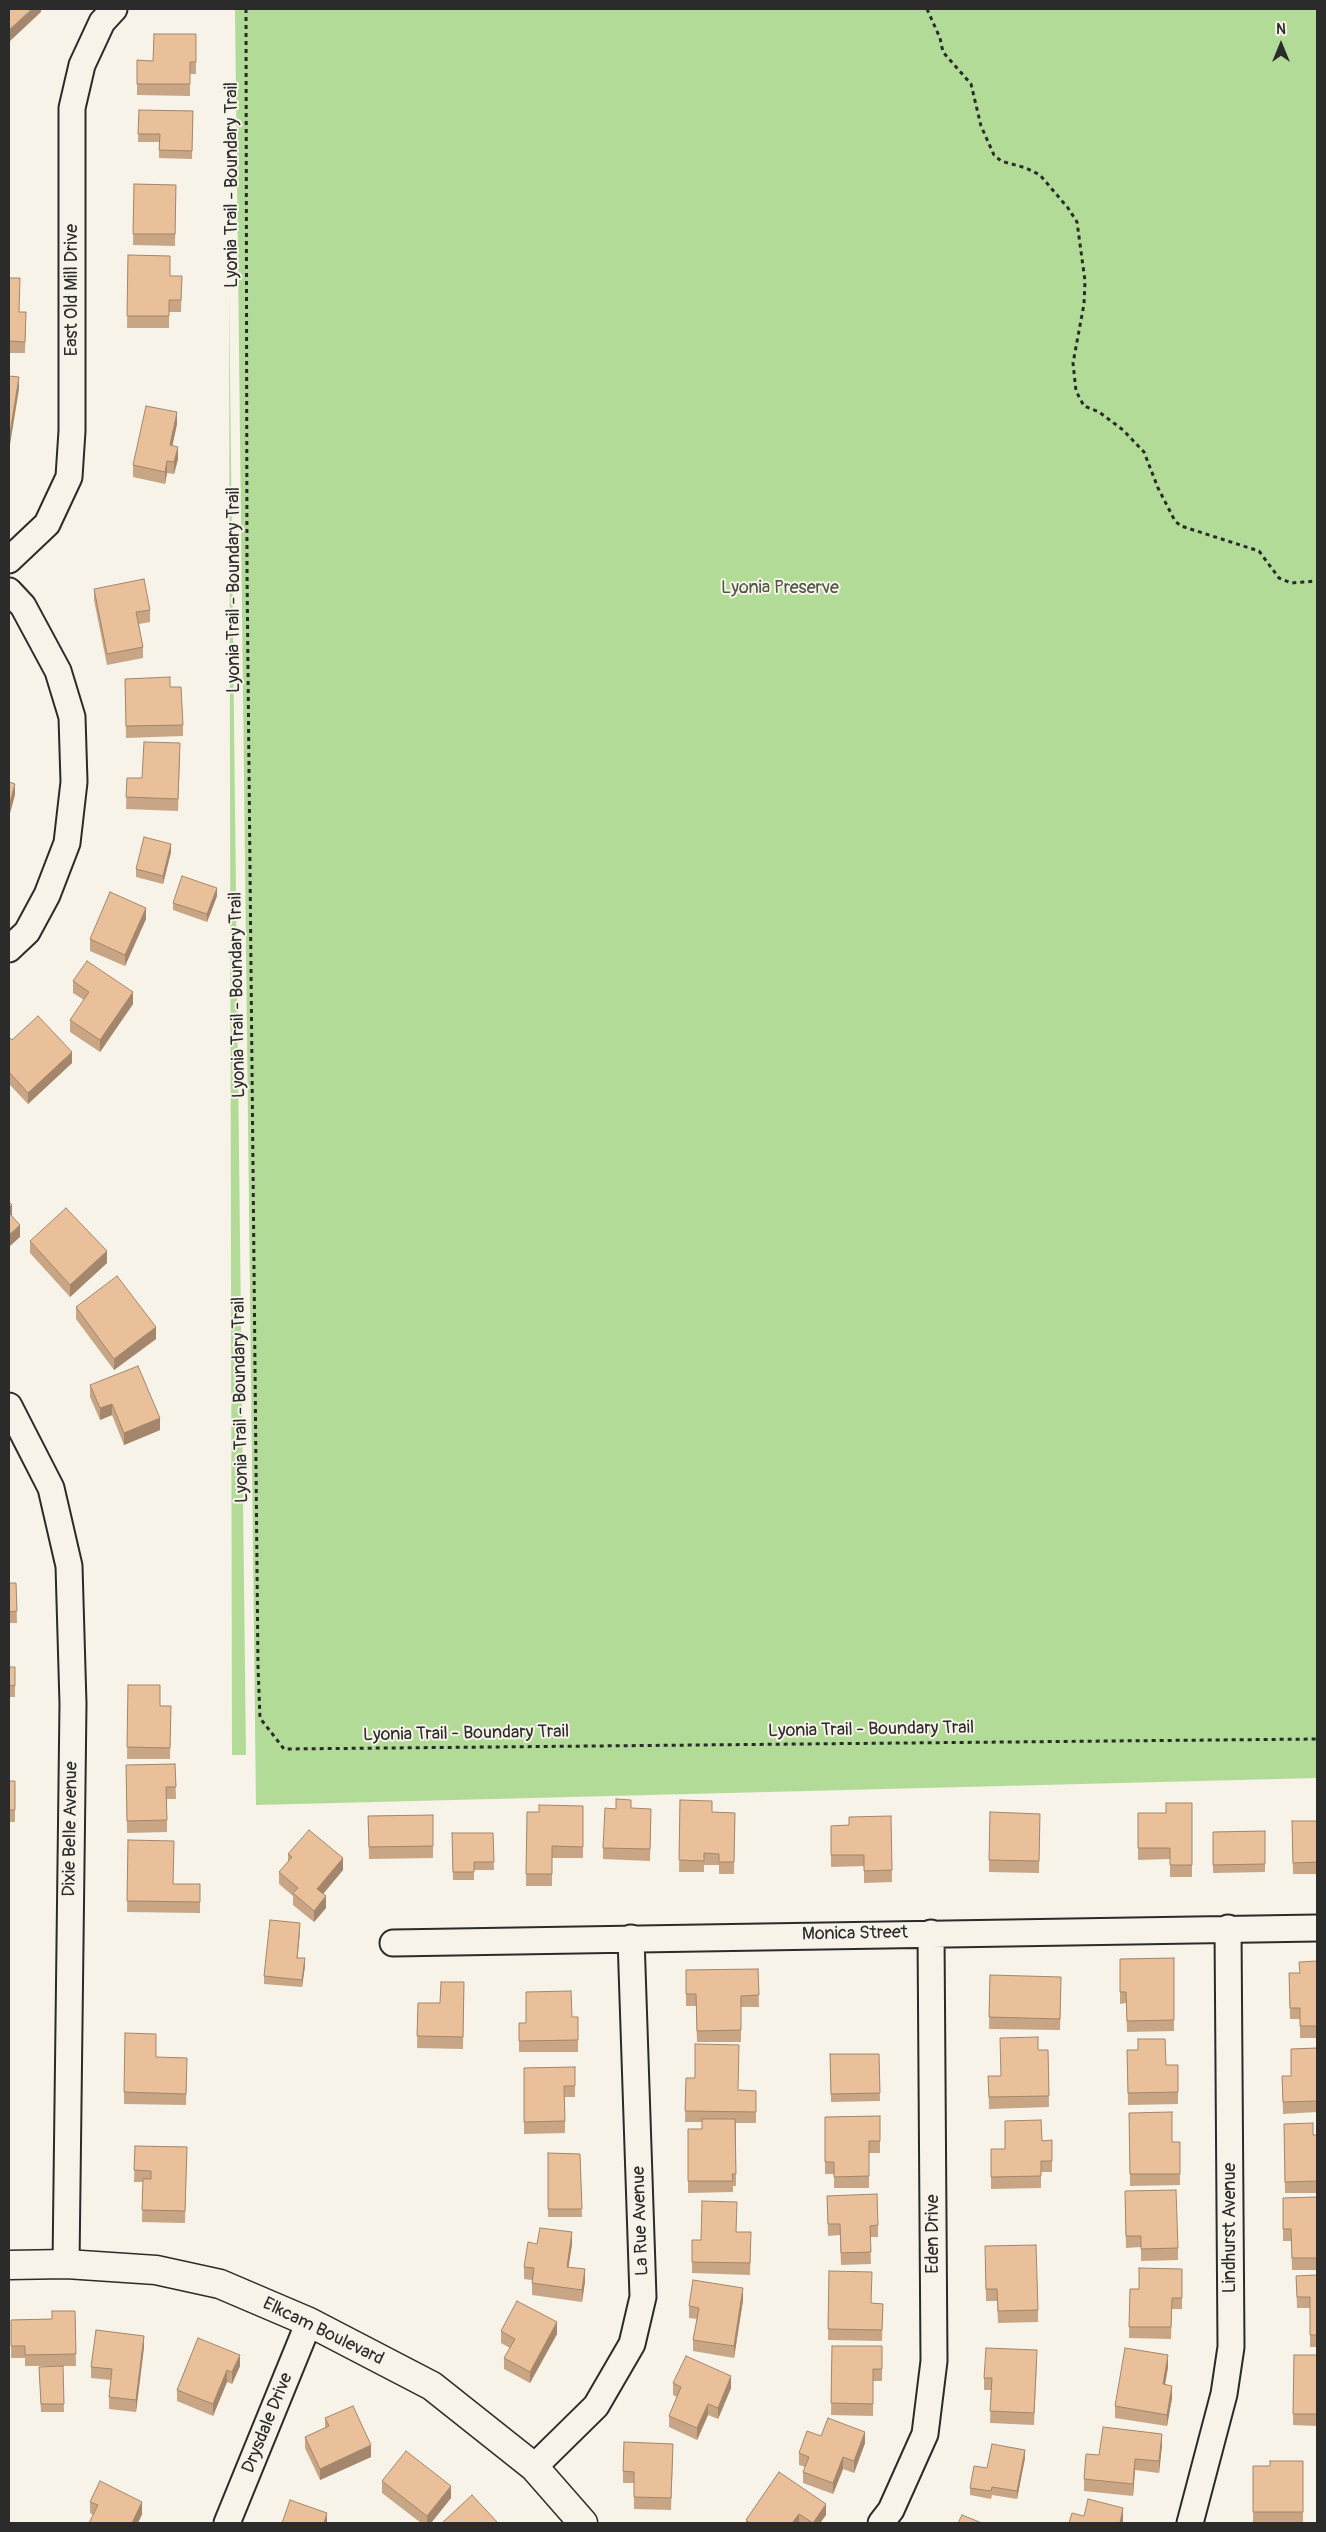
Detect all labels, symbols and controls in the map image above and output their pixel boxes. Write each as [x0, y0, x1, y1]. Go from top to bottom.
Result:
north arrow [1256, 20, 1306, 70]
text: N [1276, 21, 1286, 38]
street label: Lyonia Trail - Boundary Trail [221, 82, 243, 288]
street label: East Old Mill Drive [61, 224, 83, 356]
street label: Lyonia Trail - Boundary Trail [223, 487, 245, 693]
park label: Lyonia Preserve [721, 577, 839, 599]
street label: Lyonia Trail - Boundary Trail [225, 892, 251, 1098]
street label: Lyonia Trail - Boundary Trail [228, 1297, 254, 1503]
street label: Lyonia Trail - Boundary Trail [768, 1717, 974, 1743]
street label: Lyonia Trail - Boundary Trail [363, 1721, 569, 1747]
street label: Dixie Belle Avenue [59, 1761, 83, 1897]
street label: Monica Street [802, 1922, 908, 1946]
street label: Lindhurst Avenue [1219, 2163, 1241, 2293]
street label: La Rue Avenue [628, 2166, 654, 2276]
street label: Eden Drive [922, 2194, 944, 2274]
street label: Elkcam Boulevard [259, 2293, 387, 2371]
street label: Drysdale Drive [238, 2370, 298, 2476]

